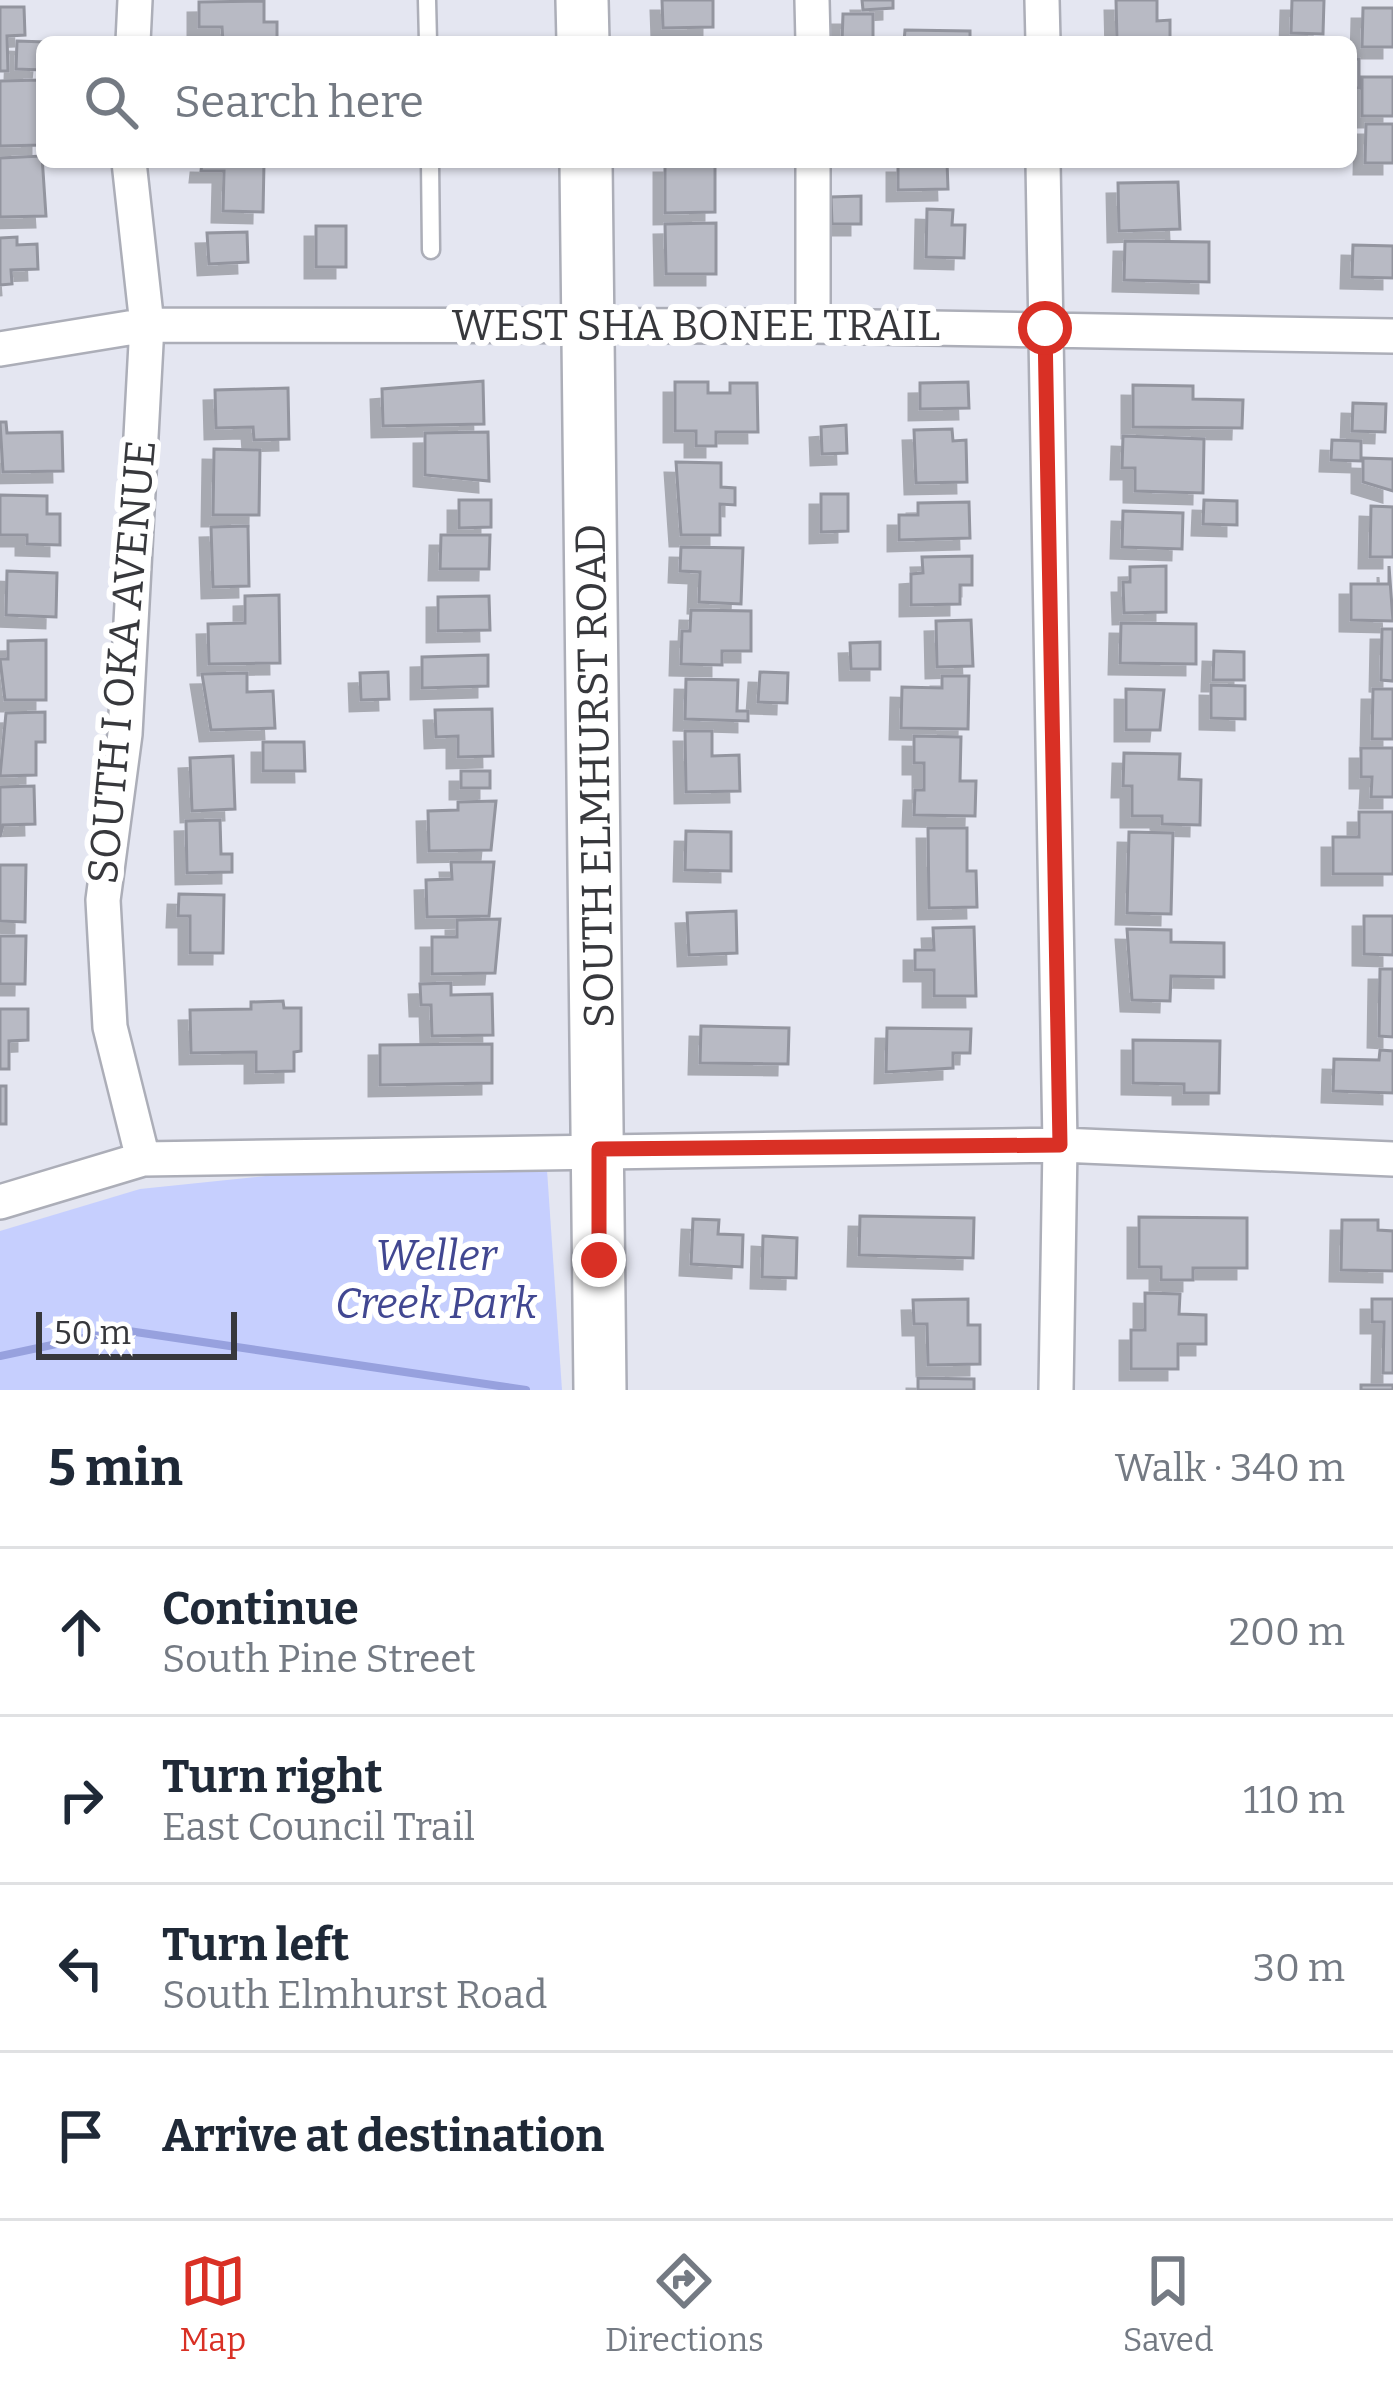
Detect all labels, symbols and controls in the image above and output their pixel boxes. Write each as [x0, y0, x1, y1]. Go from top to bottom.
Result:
search box [36, 36, 1357, 168]
icon: search [78, 69, 144, 135]
text: Search here [174, 75, 424, 129]
street label: WEST SHA BONEE TRAIL [452, 301, 940, 351]
route start [1018, 301, 1072, 355]
street label: SOUTH I OKA AVENUE [78, 438, 166, 886]
street label: SOUTH ELMHURST ROAD [566, 523, 624, 1029]
park label: Weller Creek Park [335, 1231, 537, 1329]
route end [572, 1233, 626, 1287]
scale bar [36, 1306, 237, 1359]
text: 50 m [54, 1313, 131, 1353]
text: 5 min [48, 1437, 183, 1499]
text: Walk · 340 m [1115, 1445, 1345, 1491]
text: Continue [162, 1582, 359, 1636]
icon: ahead [48, 1599, 114, 1665]
text: 200 m [1229, 1609, 1345, 1655]
text: South Pine Street [162, 1636, 476, 1682]
text: Turn right [162, 1750, 382, 1804]
icon: right [48, 1767, 114, 1833]
text: 110 m [1243, 1777, 1345, 1823]
text: East Council Trail [162, 1804, 475, 1850]
text: Turn left [162, 1918, 349, 1972]
icon: left [48, 1935, 114, 2001]
text: 30 m [1253, 1945, 1345, 1991]
text: South Elmhurst Road [162, 1972, 547, 2018]
icon: arrive [48, 2103, 114, 2169]
text: Arrive at destination [162, 2109, 604, 2163]
tab: Map [180, 2248, 246, 2360]
tab: Directions [605, 2248, 764, 2360]
tab: Saved [1123, 2248, 1213, 2360]

